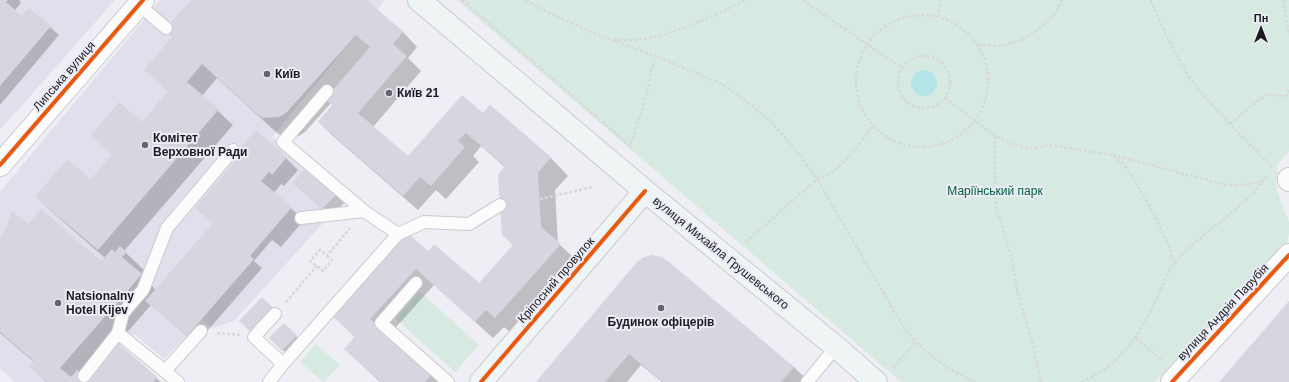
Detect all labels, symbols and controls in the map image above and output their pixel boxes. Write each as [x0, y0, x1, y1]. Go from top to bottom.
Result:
north arrow [1241, 8, 1281, 48]
text: Пн [1254, 12, 1268, 24]
street label: Липська вулиця [30, 38, 98, 114]
place label: Київ [275, 67, 300, 81]
marker: Київ [262, 69, 272, 79]
place label: Київ 21 [397, 86, 439, 100]
marker: Київ 21 [384, 88, 394, 98]
place label: Комітет Верховної Ради [153, 131, 247, 159]
marker: Комітет Верховної Ради [140, 140, 150, 150]
park label: Маріїнський парк [947, 184, 1043, 198]
street label: вулиця Михайла Грушевського [650, 194, 792, 313]
street label: Кріпосний провулок [515, 233, 598, 326]
street label: вулиця Андрія Парубія [1175, 261, 1271, 363]
place label: Natsionalny Hotel Kijev [66, 289, 134, 317]
marker: Natsionalny Hotel Kijev [53, 298, 63, 308]
marker: Будинок офіцерів [656, 303, 666, 313]
place label: Будинок офіцерів [607, 315, 715, 329]

